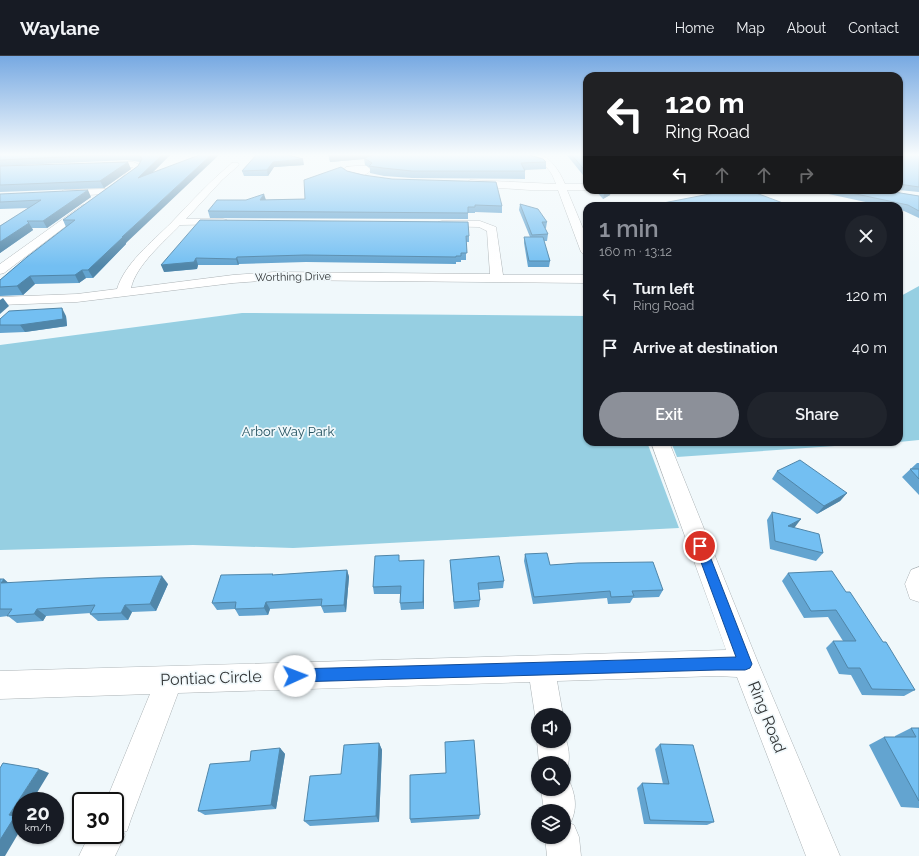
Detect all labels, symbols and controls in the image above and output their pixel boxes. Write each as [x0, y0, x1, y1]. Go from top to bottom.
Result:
text: Waylane [20, 17, 100, 39]
text: Home [675, 20, 714, 36]
text: Map [736, 20, 765, 36]
text: About [787, 20, 826, 36]
text: Contact [848, 20, 899, 36]
text: 120 m [665, 87, 745, 120]
icon: left [599, 88, 651, 140]
text: Ring Road [665, 121, 750, 142]
icon: left [669, 164, 691, 186]
icon: ahead [711, 164, 733, 186]
icon: ahead [753, 164, 775, 186]
icon: right [795, 164, 817, 186]
text: 1 min [599, 214, 659, 243]
button: close [845, 215, 887, 257]
text: 160 m · 13:12 [599, 244, 672, 259]
street label: Worthing Drive [255, 270, 332, 284]
text: Turn left [633, 280, 694, 298]
icon: left [599, 285, 621, 307]
text: 120 m [846, 287, 887, 305]
text: Ring Road [633, 298, 694, 313]
icon: arrive [599, 337, 621, 359]
text: Arrive at destination [633, 339, 778, 357]
text: 40 m [852, 339, 887, 357]
button: Exit [599, 392, 739, 438]
button: Share [747, 392, 887, 438]
park label: Arbor Way Park [242, 424, 334, 439]
pin [683, 529, 717, 563]
icon: arrive [689, 535, 711, 557]
position arrow [274, 655, 316, 697]
street label: Pontiac Circle [160, 667, 262, 689]
street label: Ring Road [744, 678, 790, 756]
map controls [531, 708, 571, 844]
button: sound [531, 708, 571, 748]
button: search [531, 756, 571, 796]
speed limit sign: 30 [72, 792, 124, 844]
text: 20 [26, 801, 50, 825]
button: layers [531, 804, 571, 844]
text: km/h [25, 822, 51, 833]

